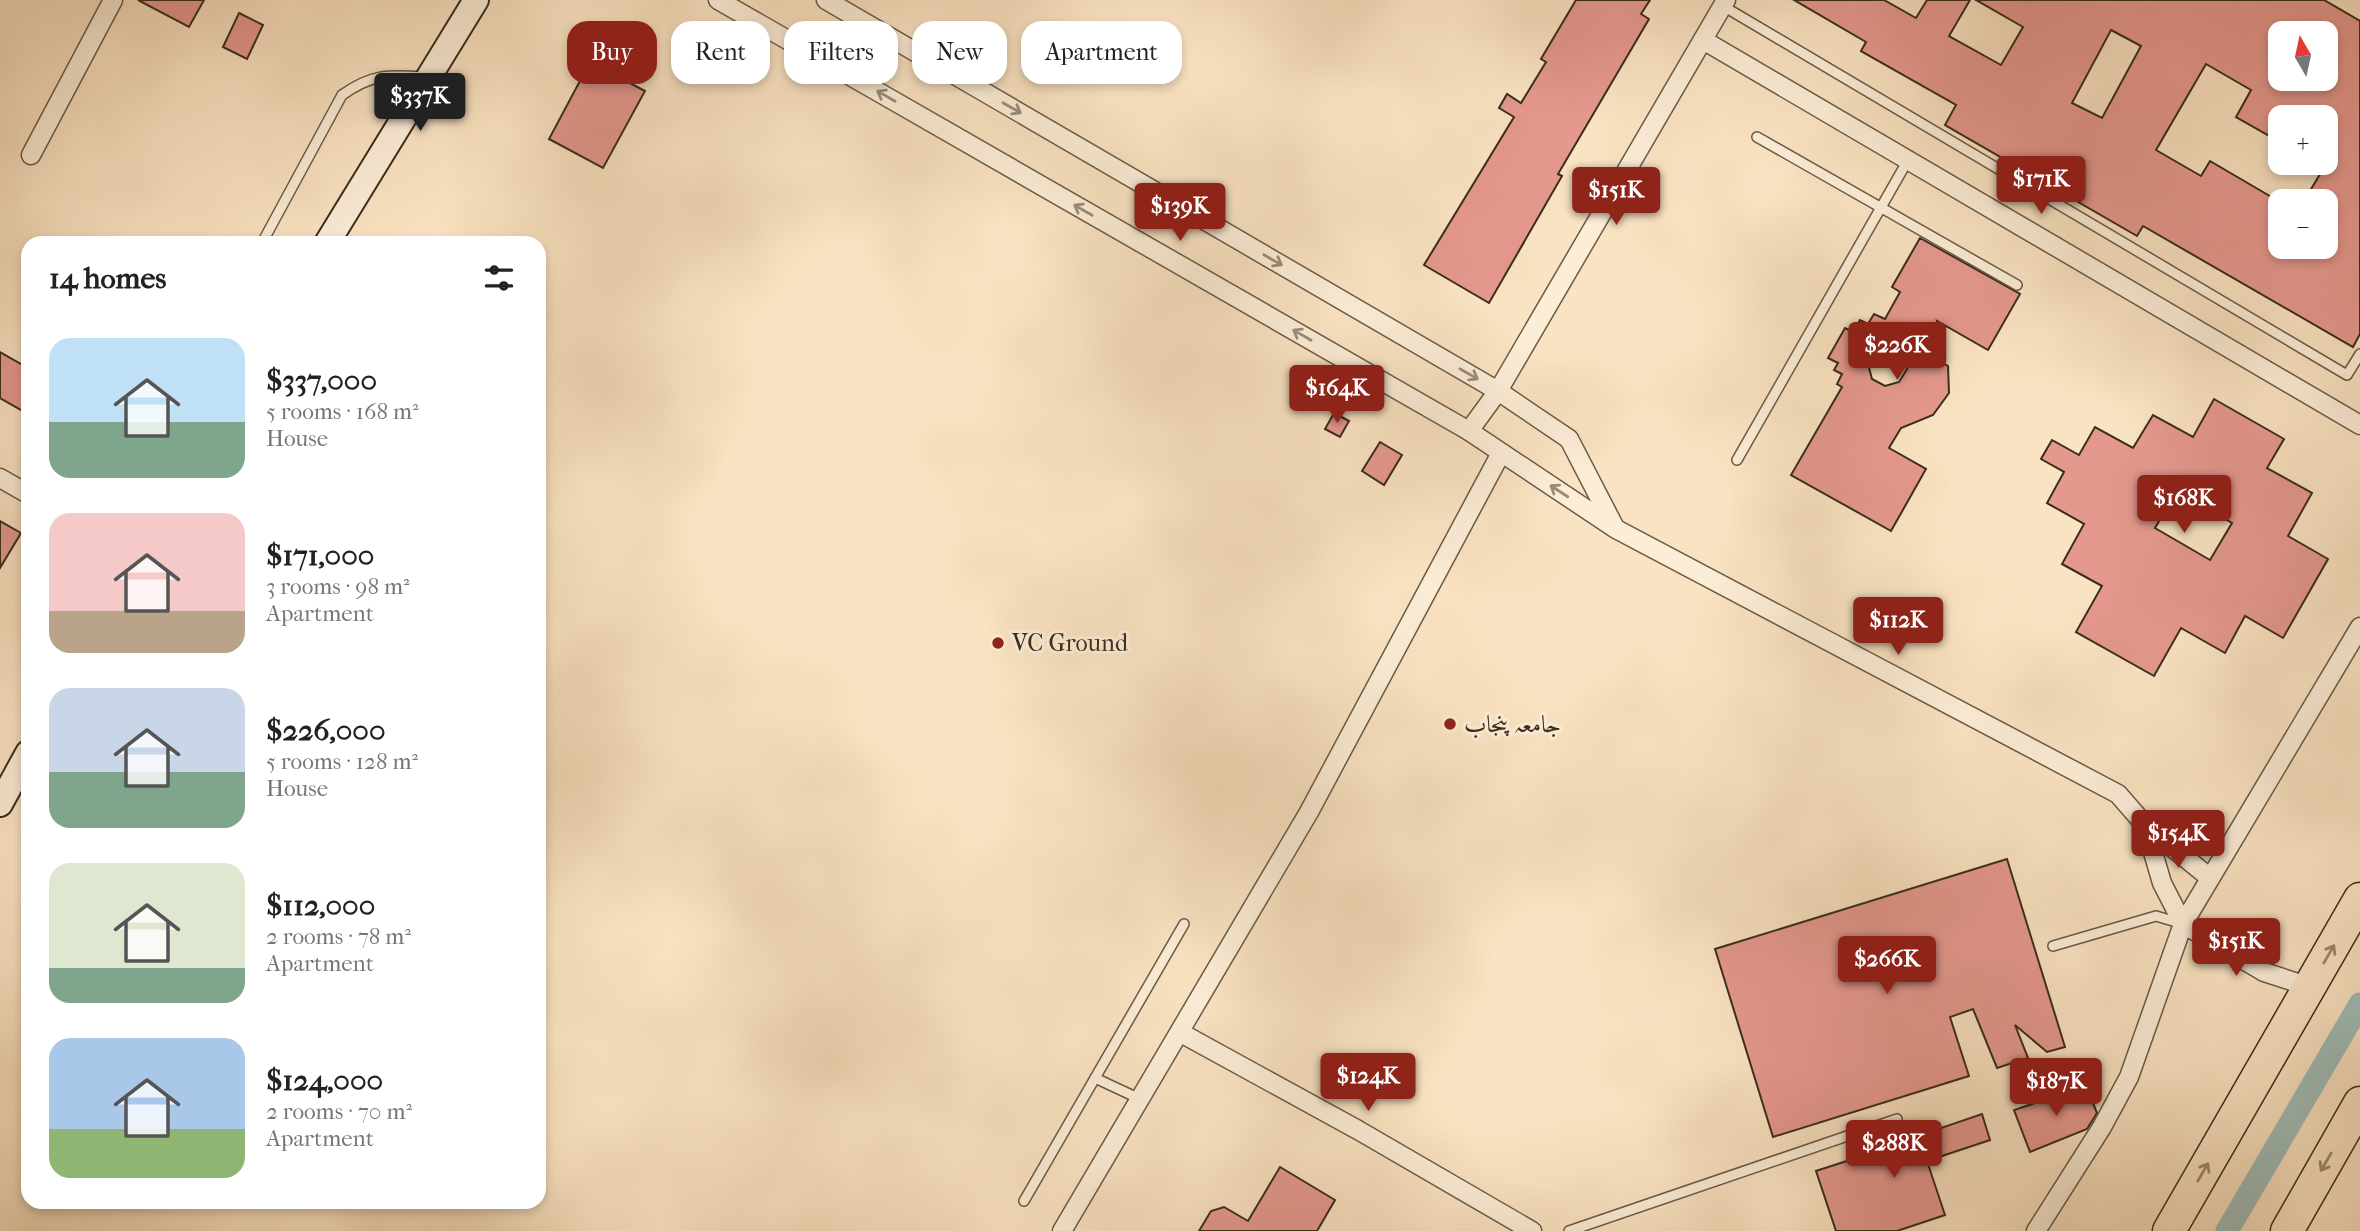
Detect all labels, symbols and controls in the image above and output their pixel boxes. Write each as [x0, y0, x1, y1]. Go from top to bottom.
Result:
chip: Buy [567, 21, 657, 84]
chip: Rent [671, 21, 770, 84]
chip: Filters [784, 21, 898, 84]
chip: New [912, 21, 1007, 84]
chip: Apartment [1021, 21, 1182, 84]
north arrow [2268, 21, 2338, 91]
map controls [2268, 21, 2338, 259]
pin: $337K [371, 74, 469, 133]
text: $337K [390, 82, 450, 109]
one-way arrow [876, 89, 896, 103]
one-way arrow [1002, 101, 1022, 115]
button: + [2268, 105, 2338, 175]
pin: $171K [1992, 156, 2090, 216]
text: $171K [2013, 165, 2069, 192]
pin: $151K [1567, 168, 1665, 227]
text: $151K [1588, 176, 1644, 203]
pin: $139K [1131, 184, 1229, 243]
button: − [2268, 189, 2338, 259]
text: $139K [1150, 192, 1210, 219]
one-way arrow [1073, 202, 1093, 216]
one-way arrow [1262, 253, 1282, 267]
icon: filters [480, 259, 518, 297]
text: 14 homes [49, 261, 166, 296]
pin: $226K [1848, 322, 1946, 382]
one-way arrow [1292, 328, 1312, 342]
text: $226K [1864, 331, 1930, 358]
text: $337,000 [266, 363, 377, 398]
icon: home [105, 366, 189, 450]
pin: $164K [1288, 366, 1386, 425]
one-way arrow [1459, 367, 1479, 381]
text: $164K [1305, 374, 1369, 401]
text: 5 rooms · 168 m² [266, 398, 419, 425]
text: House [266, 425, 328, 452]
pin: $168K [2135, 476, 2233, 535]
one-way arrow [1549, 484, 1569, 498]
text: $168K [2153, 484, 2215, 511]
text: $171,000 [266, 538, 374, 573]
icon: home [105, 541, 189, 625]
text: 3 rooms · 98 m² [266, 573, 410, 600]
pin: $112K [1849, 598, 1947, 657]
text: Apartment [266, 600, 374, 627]
text: $112K [1869, 606, 1927, 633]
place label: VC Ground [1011, 629, 1129, 657]
marker: VC Ground [990, 635, 1006, 651]
place label: جامعہ پنجاب [1464, 710, 1561, 739]
text: $226,000 [266, 713, 385, 748]
icon: home [105, 716, 189, 800]
marker: جامعہ پنجاب [1442, 716, 1458, 732]
text: 5 rooms · 128 m² [266, 748, 418, 775]
text: House [266, 775, 328, 802]
pin: $154K [2129, 810, 2227, 870]
text: $154K [2147, 819, 2209, 846]
text: $112,000 [266, 888, 375, 923]
icon: home [105, 891, 189, 975]
pin: $151K [2187, 918, 2285, 978]
text: 2 rooms · 78 m² [266, 923, 411, 950]
text: $151K [2208, 927, 2264, 954]
pin: $266K [1838, 936, 1936, 996]
one-way arrow [2322, 944, 2336, 964]
text: $266K [1854, 945, 1920, 972]
text: Apartment [266, 950, 374, 977]
pin: $124K [1319, 1054, 1417, 1113]
pin: $187K [2007, 1058, 2105, 1118]
text: $124K [1337, 1062, 1400, 1089]
text: $124,000 [266, 1063, 383, 1098]
icon: home [105, 1066, 189, 1150]
text: $187K [2026, 1067, 2086, 1094]
text: 2 rooms · 70 m² [266, 1098, 412, 1125]
pin: $288K [1845, 1120, 1943, 1180]
text: Apartment [266, 1125, 374, 1152]
text: $288K [1862, 1129, 1926, 1156]
one-way arrow [2319, 1152, 2333, 1172]
one-way arrow [2196, 1162, 2210, 1182]

